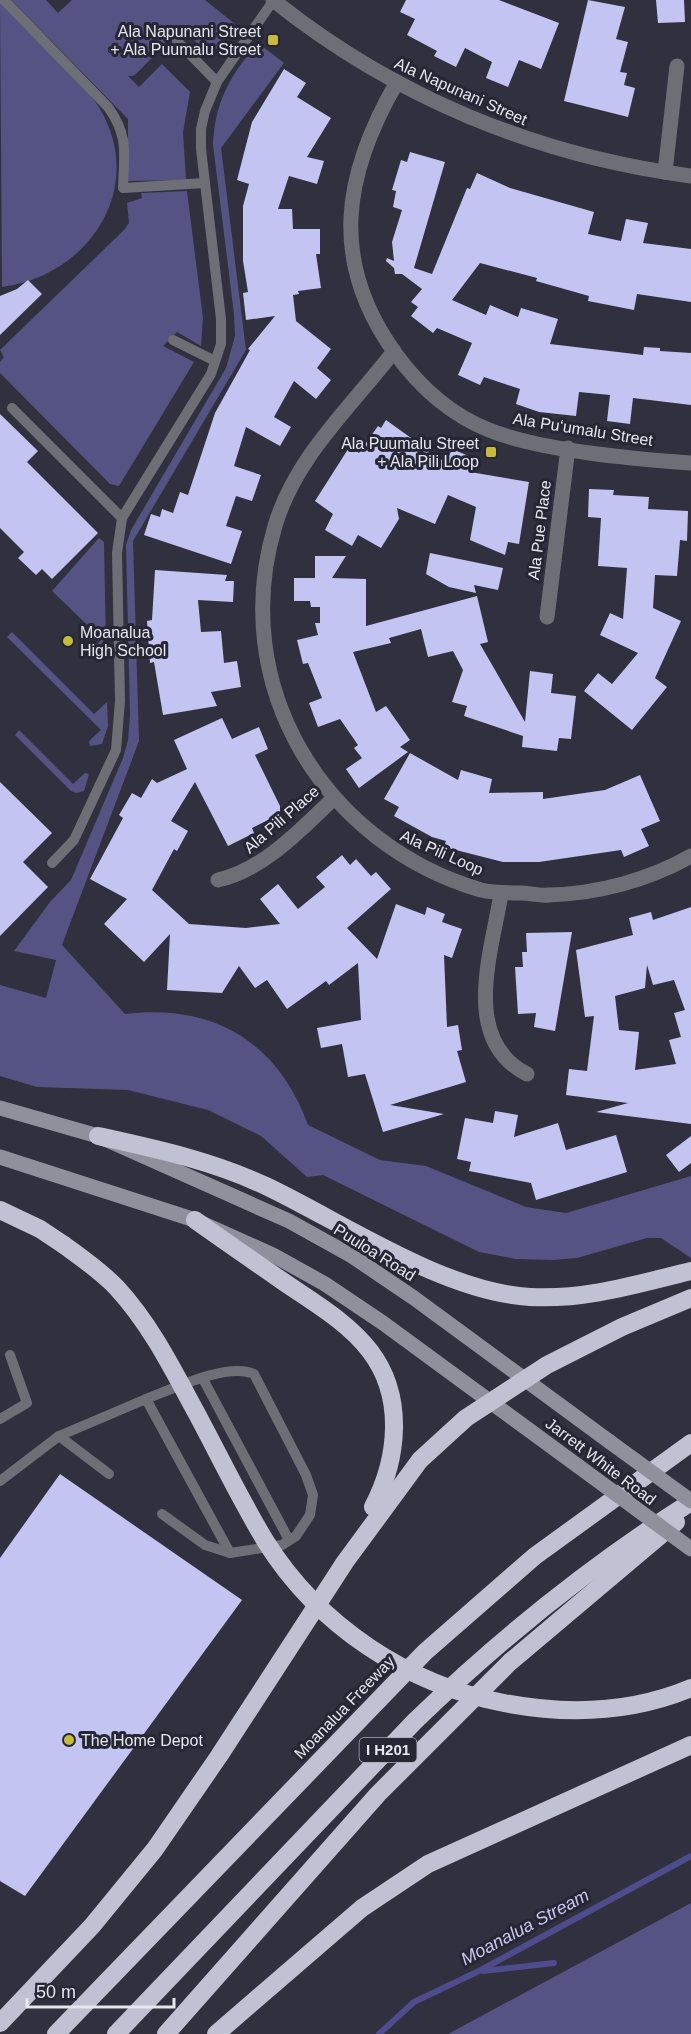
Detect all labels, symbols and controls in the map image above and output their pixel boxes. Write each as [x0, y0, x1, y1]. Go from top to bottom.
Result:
place label: Ala Napunani Street + Ala Puumalu Street [110, 23, 262, 58]
marker: Ala Napunani Street + Ala Puumalu Street [266, 33, 280, 47]
street label: Ala Napunani Street [392, 55, 530, 129]
street label: Ala Puʻumalu Street [512, 410, 655, 449]
place label: Ala Puumalu Street + Ala Pili Loop [341, 435, 480, 470]
marker: Ala Puumalu Street + Ala Pili Loop [484, 445, 498, 459]
street label: Ala Pue Place [525, 479, 554, 581]
place label: Moanalua High School [80, 624, 166, 659]
marker: Moanalua High School [61, 634, 75, 648]
street label: Ala Pili Place [241, 782, 322, 856]
street label: Ala Pili Loop [398, 827, 486, 878]
street label: Puuloa Road [331, 1221, 418, 1284]
street label: Jarrett White Road [542, 1414, 659, 1508]
street label: Moanalua Freeway [291, 1652, 398, 1762]
place label: The Home Depot [81, 1732, 203, 1749]
marker: The Home Depot [62, 1733, 76, 1747]
road number: I H201 [360, 1738, 416, 1762]
water label: Moanalua Stream [458, 1885, 592, 1969]
scale bar [27, 1971, 174, 2009]
text: 50 m [36, 1982, 76, 2002]

